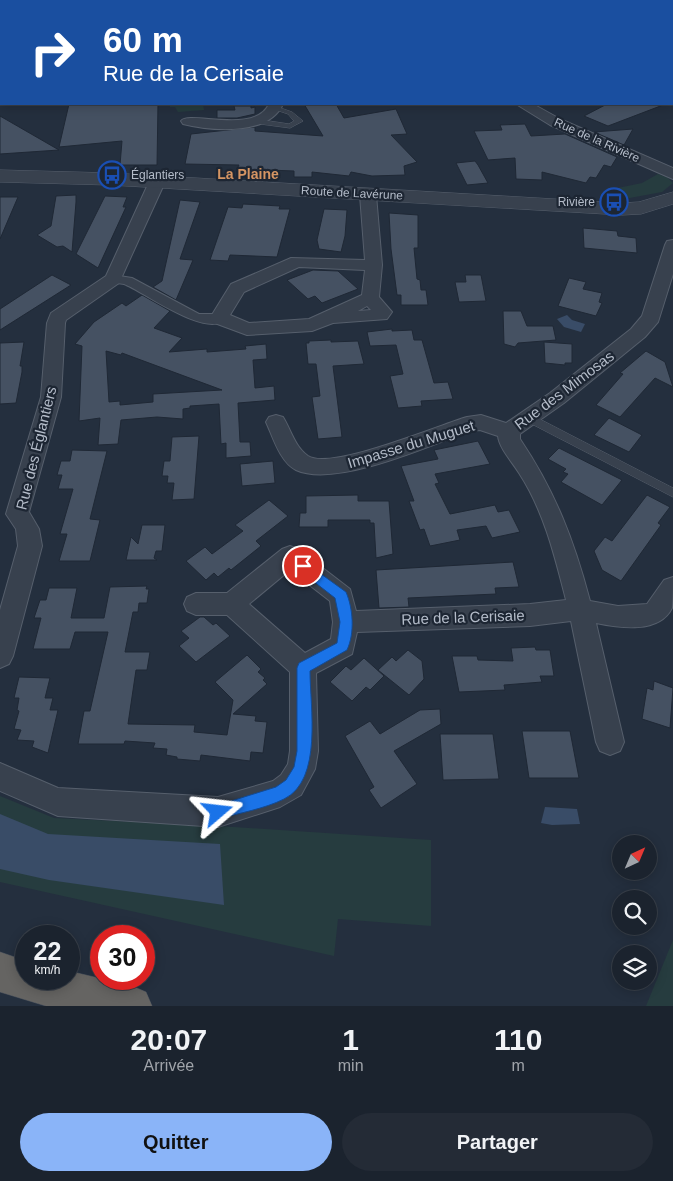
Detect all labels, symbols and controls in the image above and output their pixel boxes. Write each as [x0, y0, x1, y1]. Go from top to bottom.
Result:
icon: right [20, 20, 85, 85]
text: 60 m [103, 20, 183, 59]
text: Rue de la Cerisaie [103, 61, 284, 86]
street label: Rue de la Rivière [552, 115, 642, 165]
bus stop icon: Églantiers [97, 160, 127, 190]
district label: La Plaine [217, 166, 279, 182]
place label: Églantiers [131, 167, 184, 182]
street label: Route de Lavérune [301, 183, 404, 203]
bus stop icon: Rivière [599, 187, 629, 217]
place label: Rivière [558, 195, 595, 209]
street label: Rue des Mimosas [511, 347, 617, 433]
street label: Rue des Églantiers [12, 384, 60, 512]
street label: Impasse du Muguet [346, 416, 477, 471]
pin [282, 545, 324, 587]
icon: arrive [289, 552, 317, 580]
street label: Rue de la Cerisaie [401, 606, 525, 628]
position arrow [191, 785, 243, 837]
north arrow [612, 835, 658, 880]
map controls [612, 835, 657, 990]
button: search [612, 890, 657, 935]
speed limit sign: 30 [90, 925, 155, 990]
text: 22 [34, 937, 61, 965]
button: layers [612, 945, 657, 990]
text: km/h [34, 963, 61, 977]
text: 20:07 [131, 1023, 207, 1056]
text: 1 [342, 1023, 359, 1056]
text: 110 [494, 1023, 542, 1056]
text: Arrivée [144, 1057, 194, 1074]
text: min [338, 1057, 364, 1074]
text: m [512, 1057, 525, 1074]
button: Quitter [20, 1113, 332, 1171]
button: Partager [342, 1113, 653, 1171]

